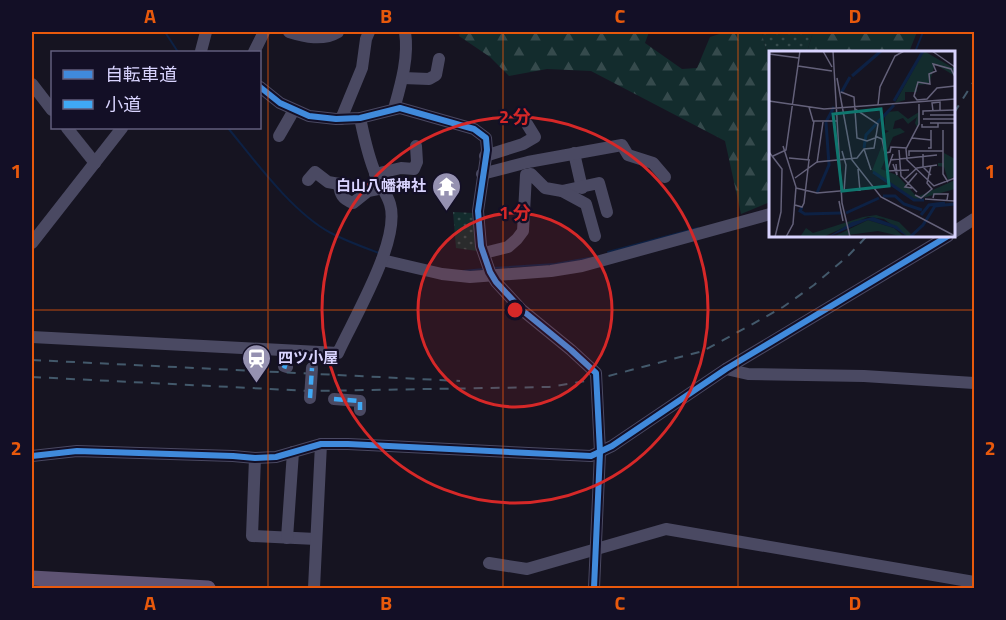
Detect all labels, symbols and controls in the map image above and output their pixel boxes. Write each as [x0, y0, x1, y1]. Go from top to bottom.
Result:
text: A [144, 0, 156, 31]
text: B [380, 0, 392, 31]
text: C [615, 0, 626, 31]
text: D [849, 0, 861, 31]
legend [51, 51, 261, 129]
inset map [769, 51, 955, 237]
text: 自転車道 [105, 61, 177, 88]
text: 小道 [105, 91, 141, 118]
text: 2 分 [499, 103, 531, 130]
text: 1 [10, 155, 22, 186]
text: 1 [984, 155, 996, 186]
temple icon: 白山八幡神社 [431, 170, 463, 212]
place label: 白山八幡神社 [336, 174, 426, 197]
text: 1 分 [499, 199, 531, 226]
centre of rings [505, 300, 525, 320]
station icon: 四ツ小屋 [241, 342, 273, 384]
place label: 四ツ小屋 [278, 346, 338, 369]
text: 2 [10, 432, 22, 463]
text: 2 [984, 432, 996, 463]
text: A [144, 587, 156, 618]
text: B [380, 587, 392, 618]
text: C [615, 587, 626, 618]
text: D [849, 587, 861, 618]

